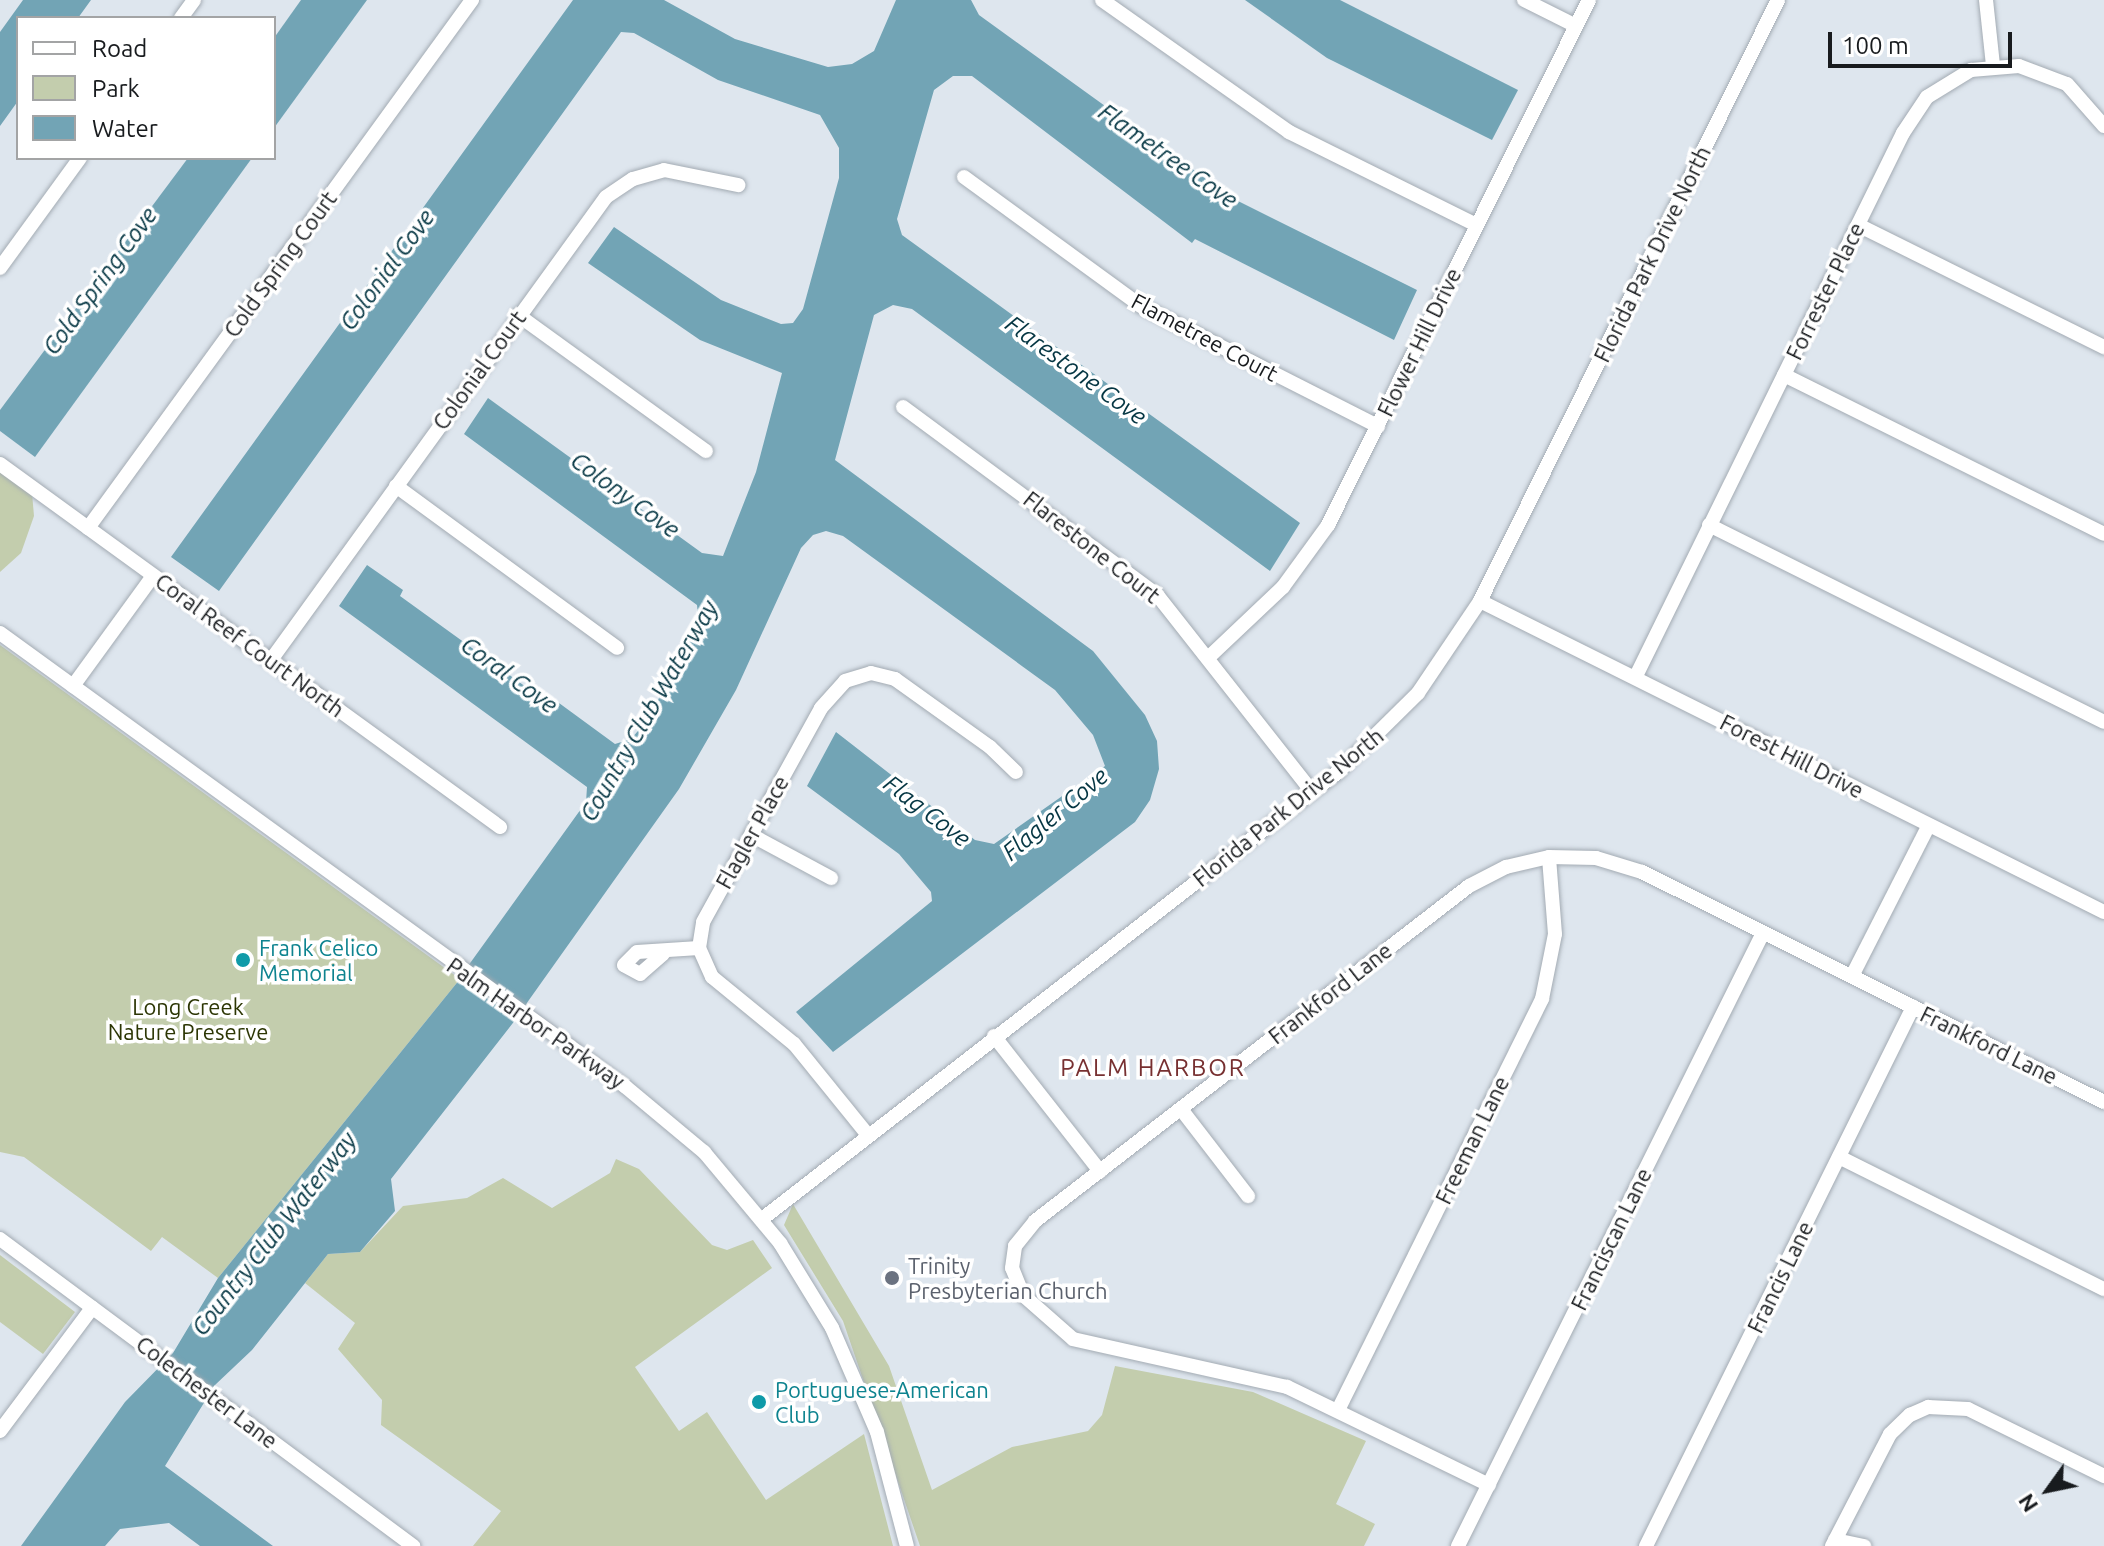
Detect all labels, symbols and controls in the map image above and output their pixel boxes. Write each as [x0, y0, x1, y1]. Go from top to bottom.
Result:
legend [16, 16, 276, 160]
scale bar [1832, 16, 2016, 66]
text: 100 m [1842, 32, 1909, 59]
text: Road [92, 35, 147, 62]
text: Park [92, 75, 140, 102]
water label: Flametree Cove [1093, 97, 1243, 215]
text: Water [92, 115, 158, 142]
street label: Florida Park Drive North [1588, 142, 1716, 366]
street label: Cold Spring Court [218, 186, 342, 342]
water label: Cold Spring Cove [37, 202, 163, 360]
water label: Colonial Cove [334, 204, 440, 336]
street label: Forrester Place [1780, 218, 1870, 364]
street label: Flower Hill Drive [1372, 263, 1466, 421]
street label: Flametree Court [1127, 287, 1283, 387]
street label: Colonial Court [427, 305, 531, 435]
water label: Flarestone Cove [1000, 309, 1152, 431]
water label: Colony Cove [565, 446, 685, 544]
street label: Flarestone Court [1019, 486, 1165, 608]
street label: Coral Reef Court North [150, 568, 350, 722]
water label: Country Club Waterway [574, 595, 724, 827]
water label: Coral Cove [455, 630, 563, 720]
street label: Forest Hill Drive [1716, 709, 1868, 803]
street label: Florida Park Drive North [1188, 722, 1388, 892]
water label: Flagler Cove [996, 762, 1114, 866]
water label: Flag Cove [878, 769, 976, 853]
street label: Flagler Place [710, 771, 794, 893]
place label: Frank Celico Memorial [259, 934, 378, 986]
street label: Frankford Lane [1263, 937, 1397, 1049]
marker: Frank Celico Memorial [234, 951, 252, 969]
street label: Palm Harbor Parkway [442, 952, 630, 1094]
park label: Long Creek Nature Preserve [108, 993, 268, 1044]
street label: Frankford Lane [1916, 1000, 2062, 1090]
district label: PALM HARBOR [1060, 1054, 1246, 1082]
street label: Freeman Lane [1430, 1072, 1514, 1208]
water label: Country Club Waterway [186, 1126, 362, 1342]
street label: Franciscan Lane [1565, 1164, 1657, 1314]
street label: Francis Lane [1742, 1217, 1818, 1337]
place label: Trinity Presbyterian Church [908, 1252, 1108, 1304]
marker: Trinity Presbyterian Church [883, 1269, 901, 1287]
street label: Colechester Lane [131, 1330, 283, 1454]
place label: Portuguese-American Club [775, 1376, 989, 1428]
marker: Portuguese-American Club [750, 1393, 768, 1411]
north arrow [2008, 1450, 2088, 1530]
text: N [2013, 1490, 2042, 1517]

